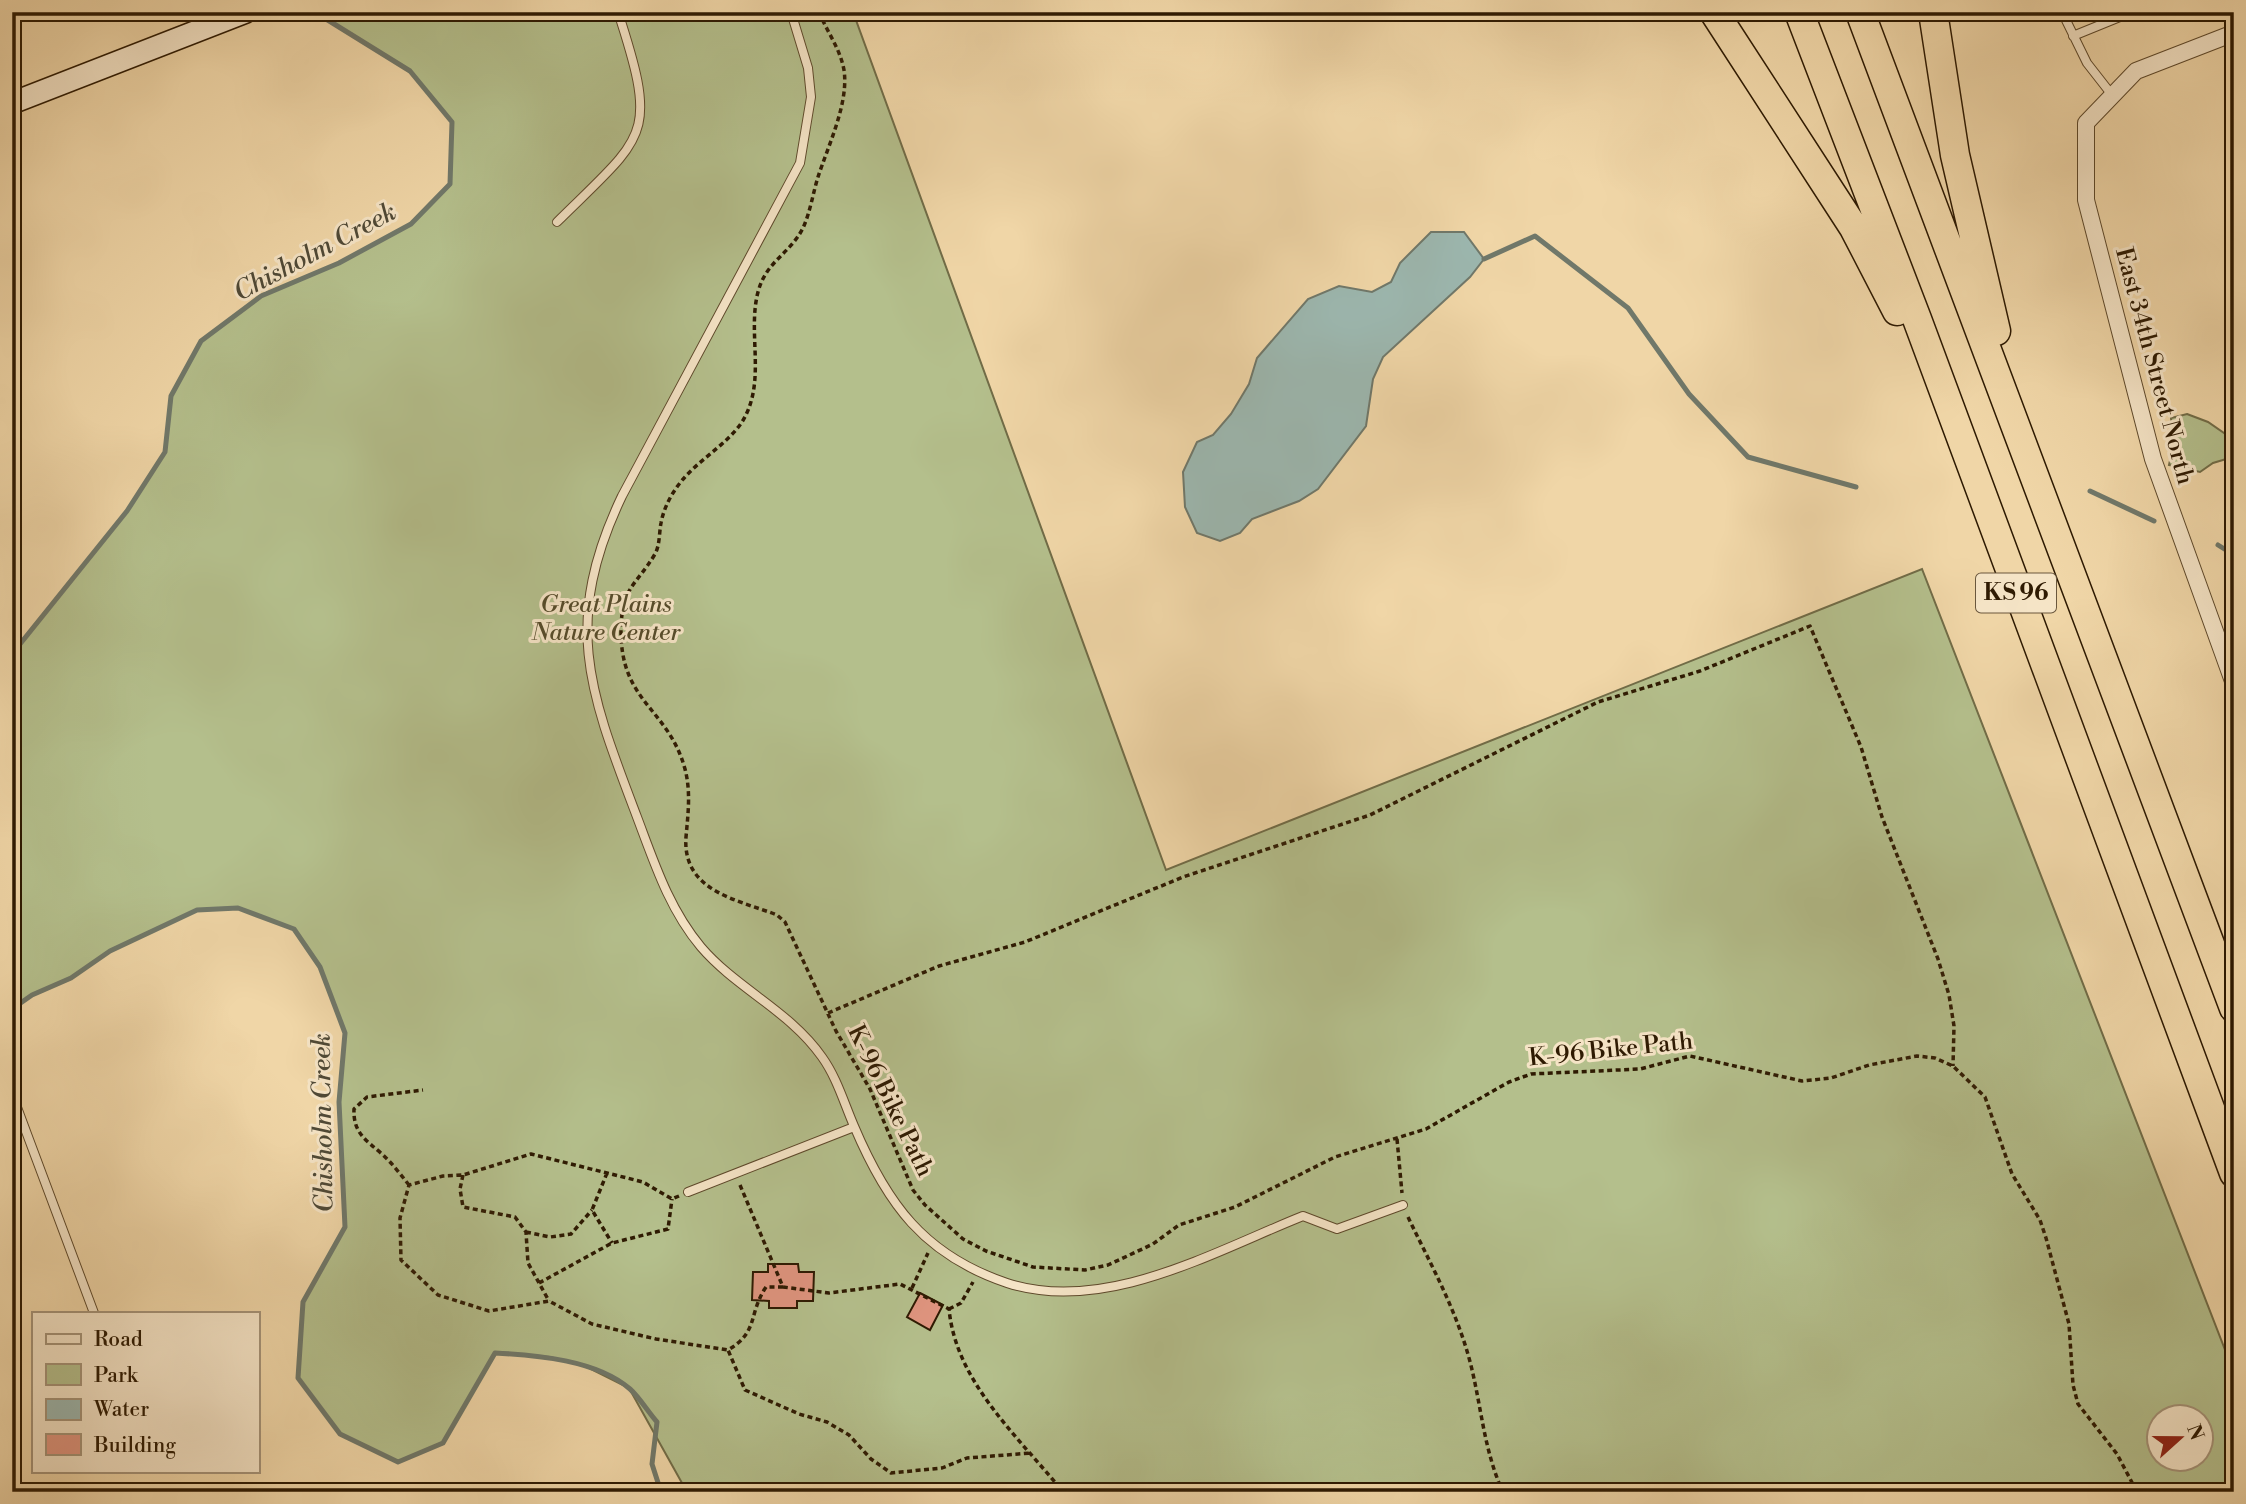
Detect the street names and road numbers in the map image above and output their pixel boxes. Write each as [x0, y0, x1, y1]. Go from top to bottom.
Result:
street label: East 34th Street North [2108, 244, 2200, 488]
road number: KS 96 [1976, 573, 2056, 612]
street label: K-96 Bike Path [840, 1020, 940, 1182]
street label: K-96 Bike Path [1527, 1026, 1695, 1074]

